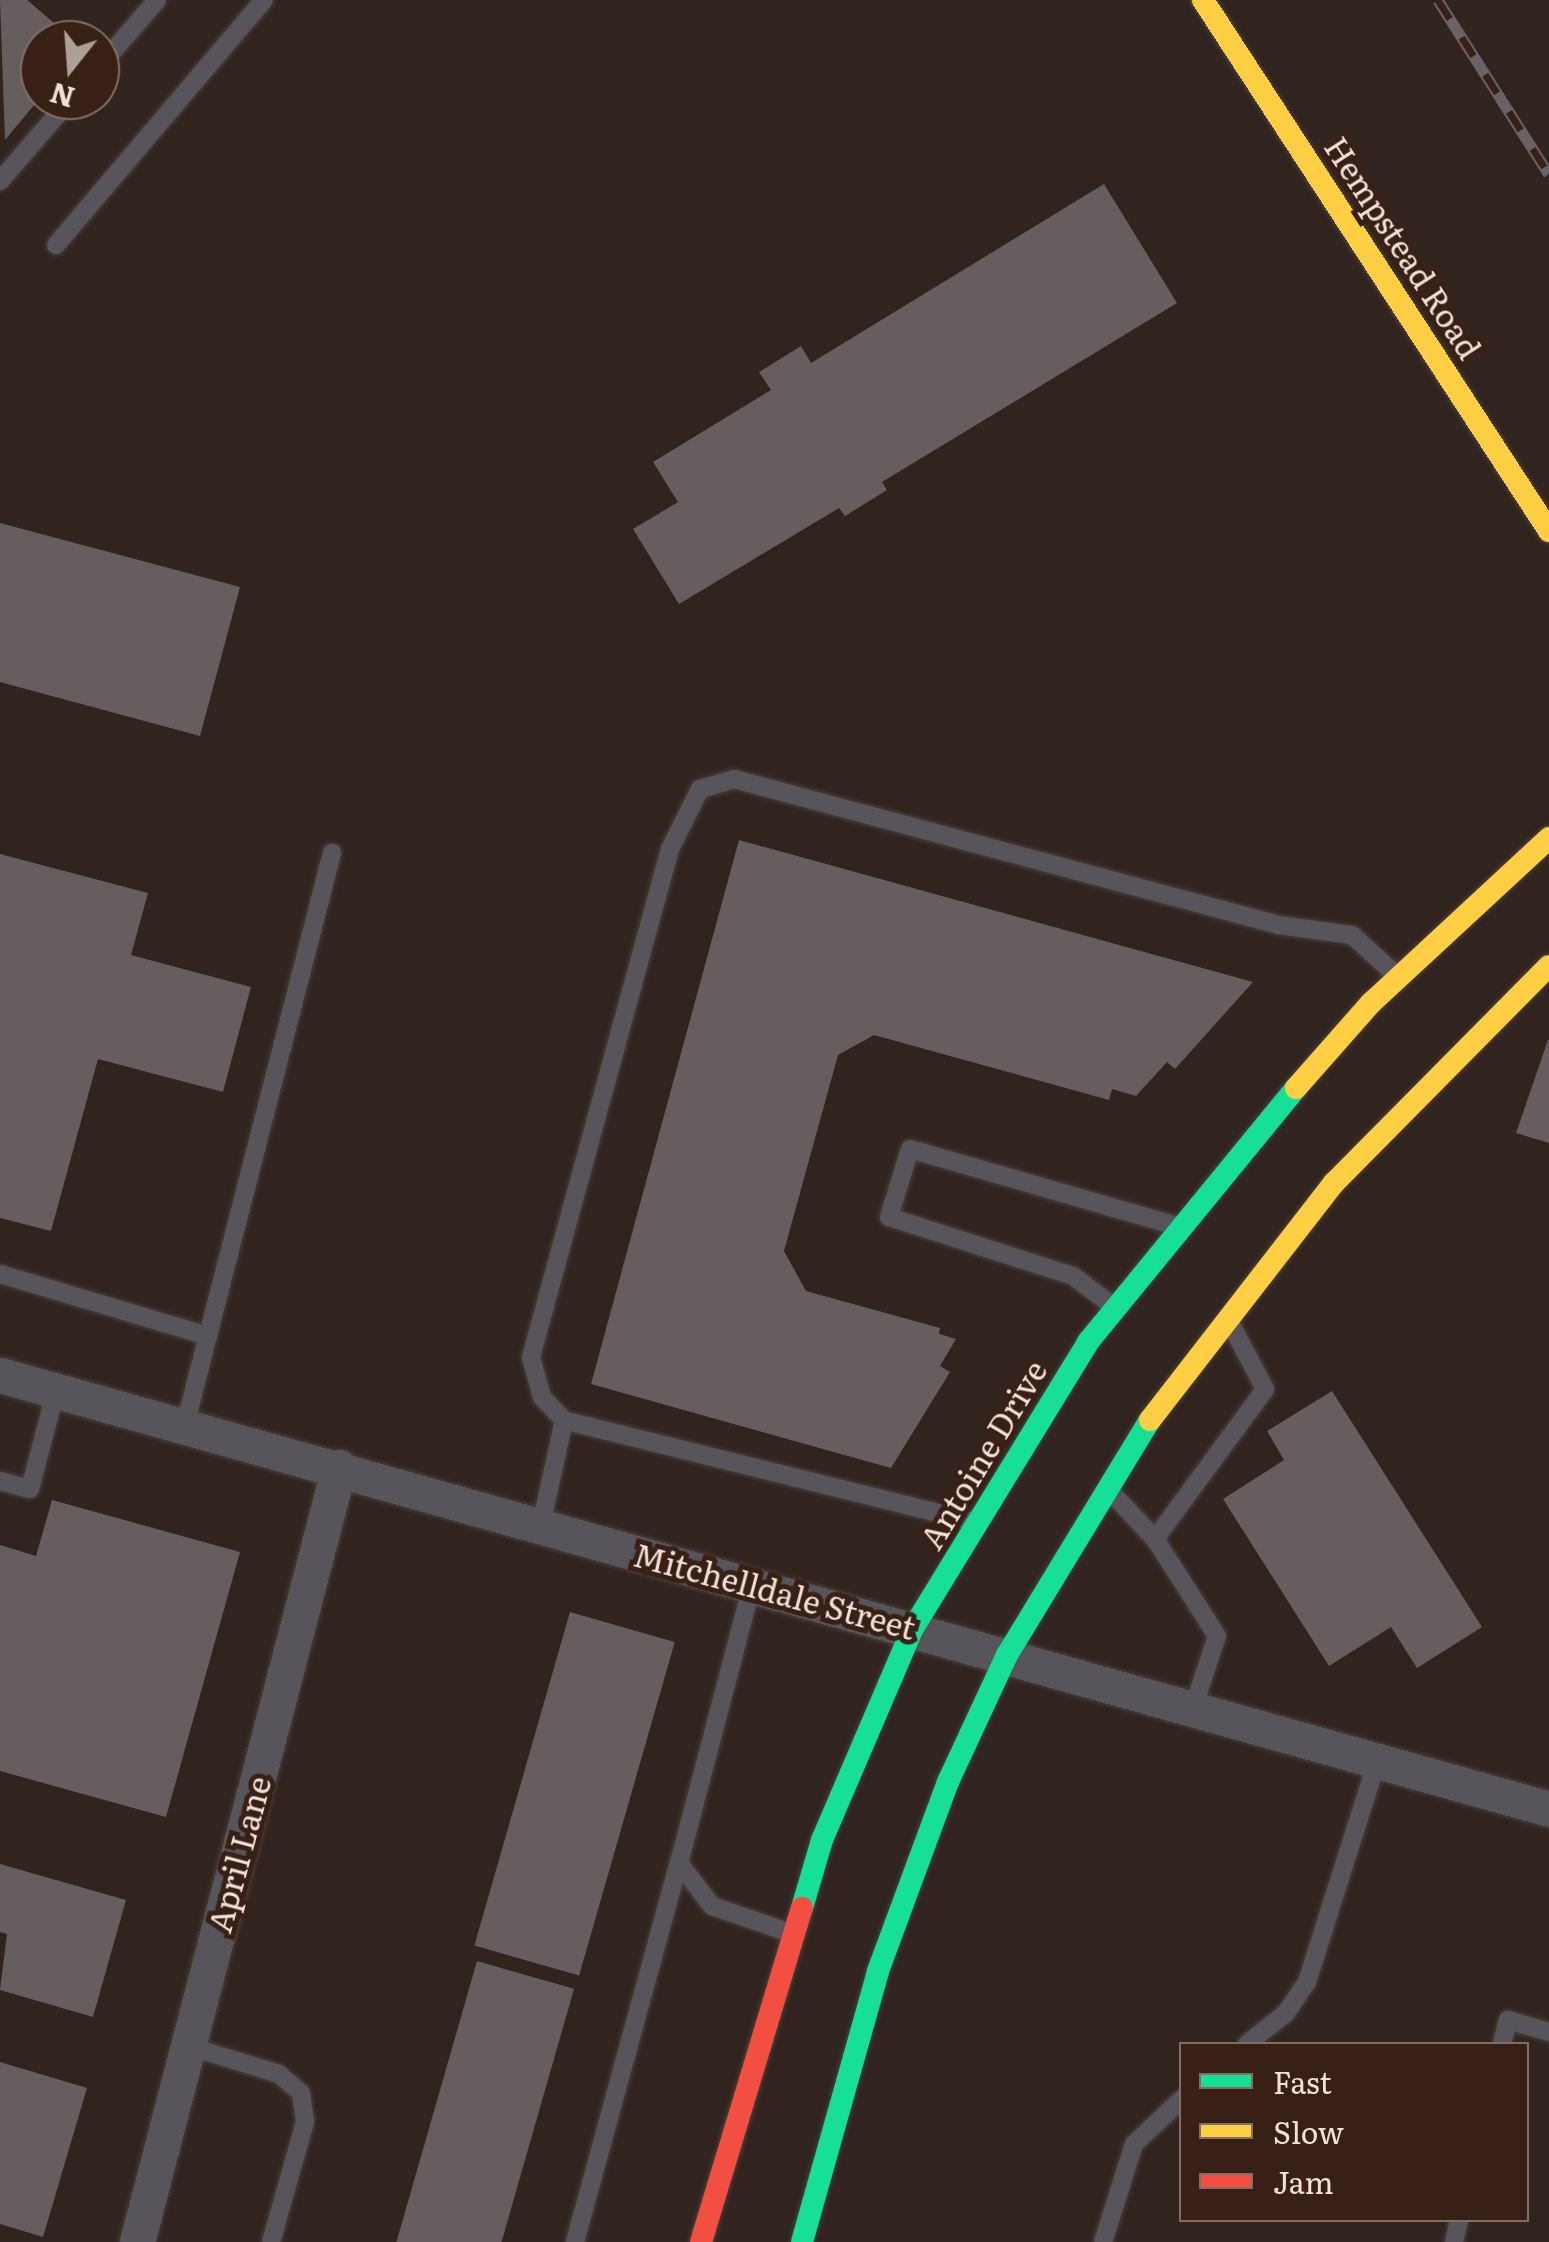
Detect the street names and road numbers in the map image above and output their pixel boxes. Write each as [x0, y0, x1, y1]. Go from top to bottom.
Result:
street label: Hempstead Road [1318, 129, 1490, 365]
street label: Antoine Drive [911, 1353, 1053, 1555]
street label: Mitchelldale Street [630, 1534, 920, 1646]
street label: April Lane [199, 1772, 277, 1936]

